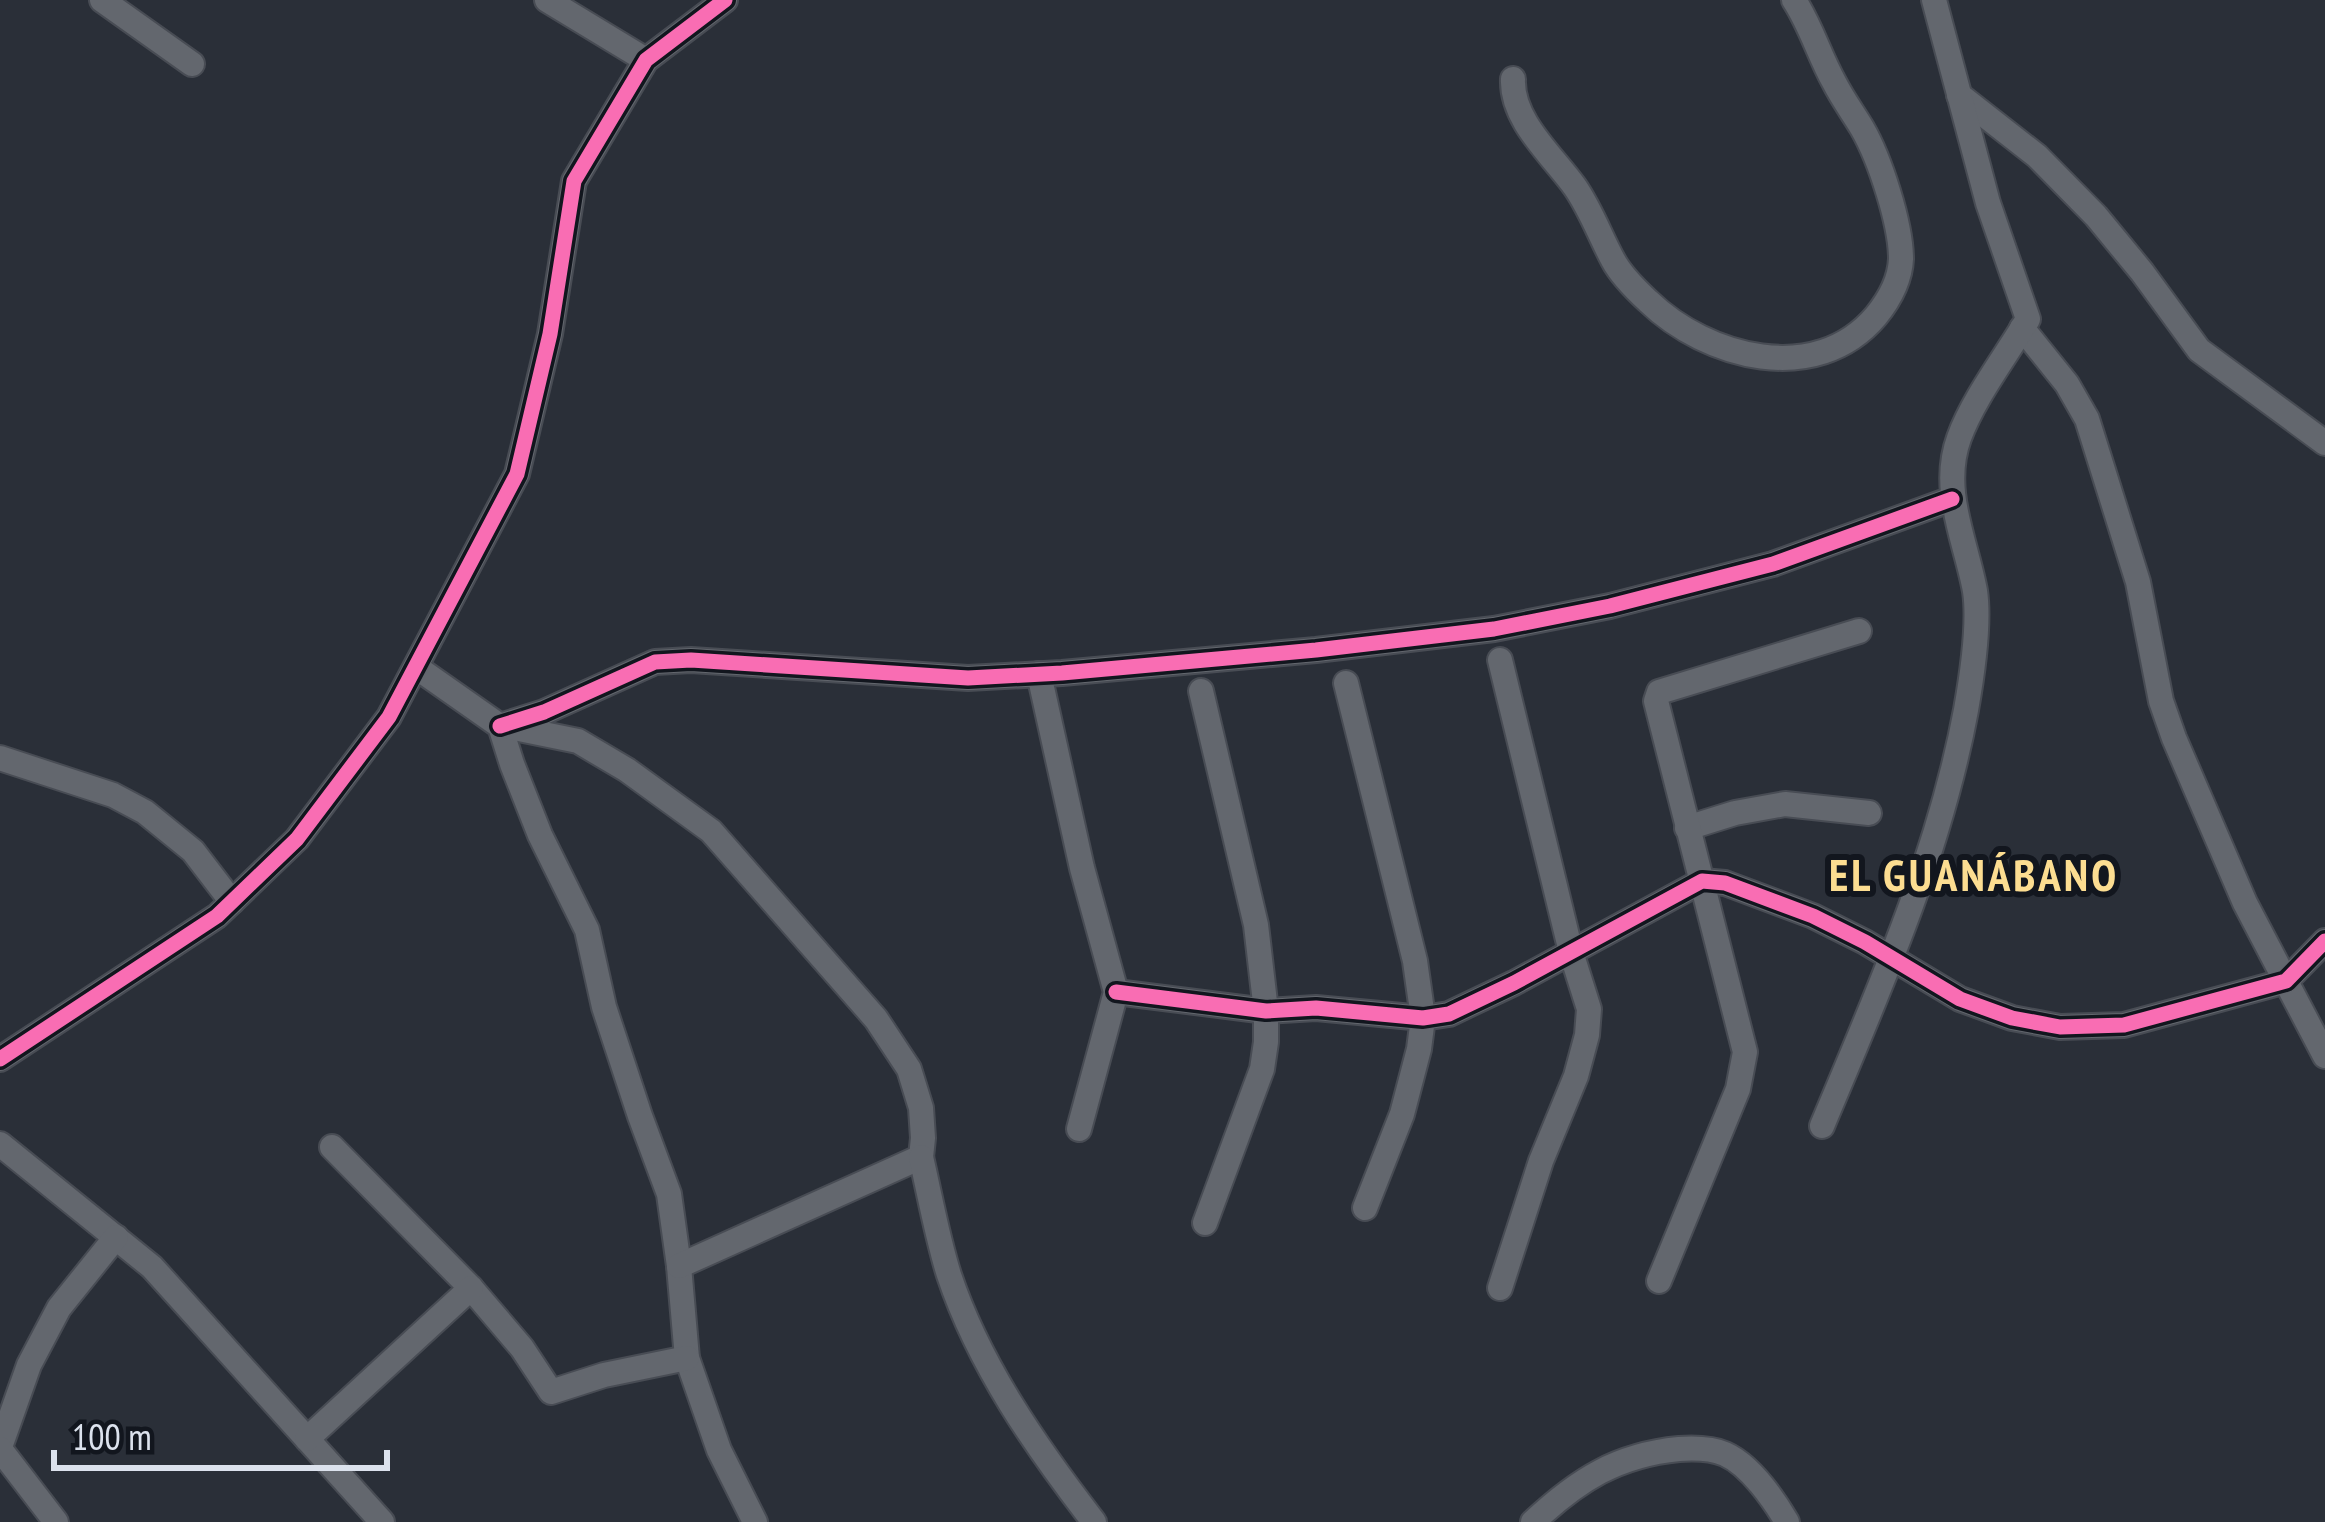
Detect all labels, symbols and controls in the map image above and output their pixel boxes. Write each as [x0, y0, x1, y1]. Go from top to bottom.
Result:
district label: EL GUANÁBANO [1829, 845, 2119, 903]
scale bar [54, 1396, 387, 1470]
text: 100 m [72, 1413, 152, 1460]

